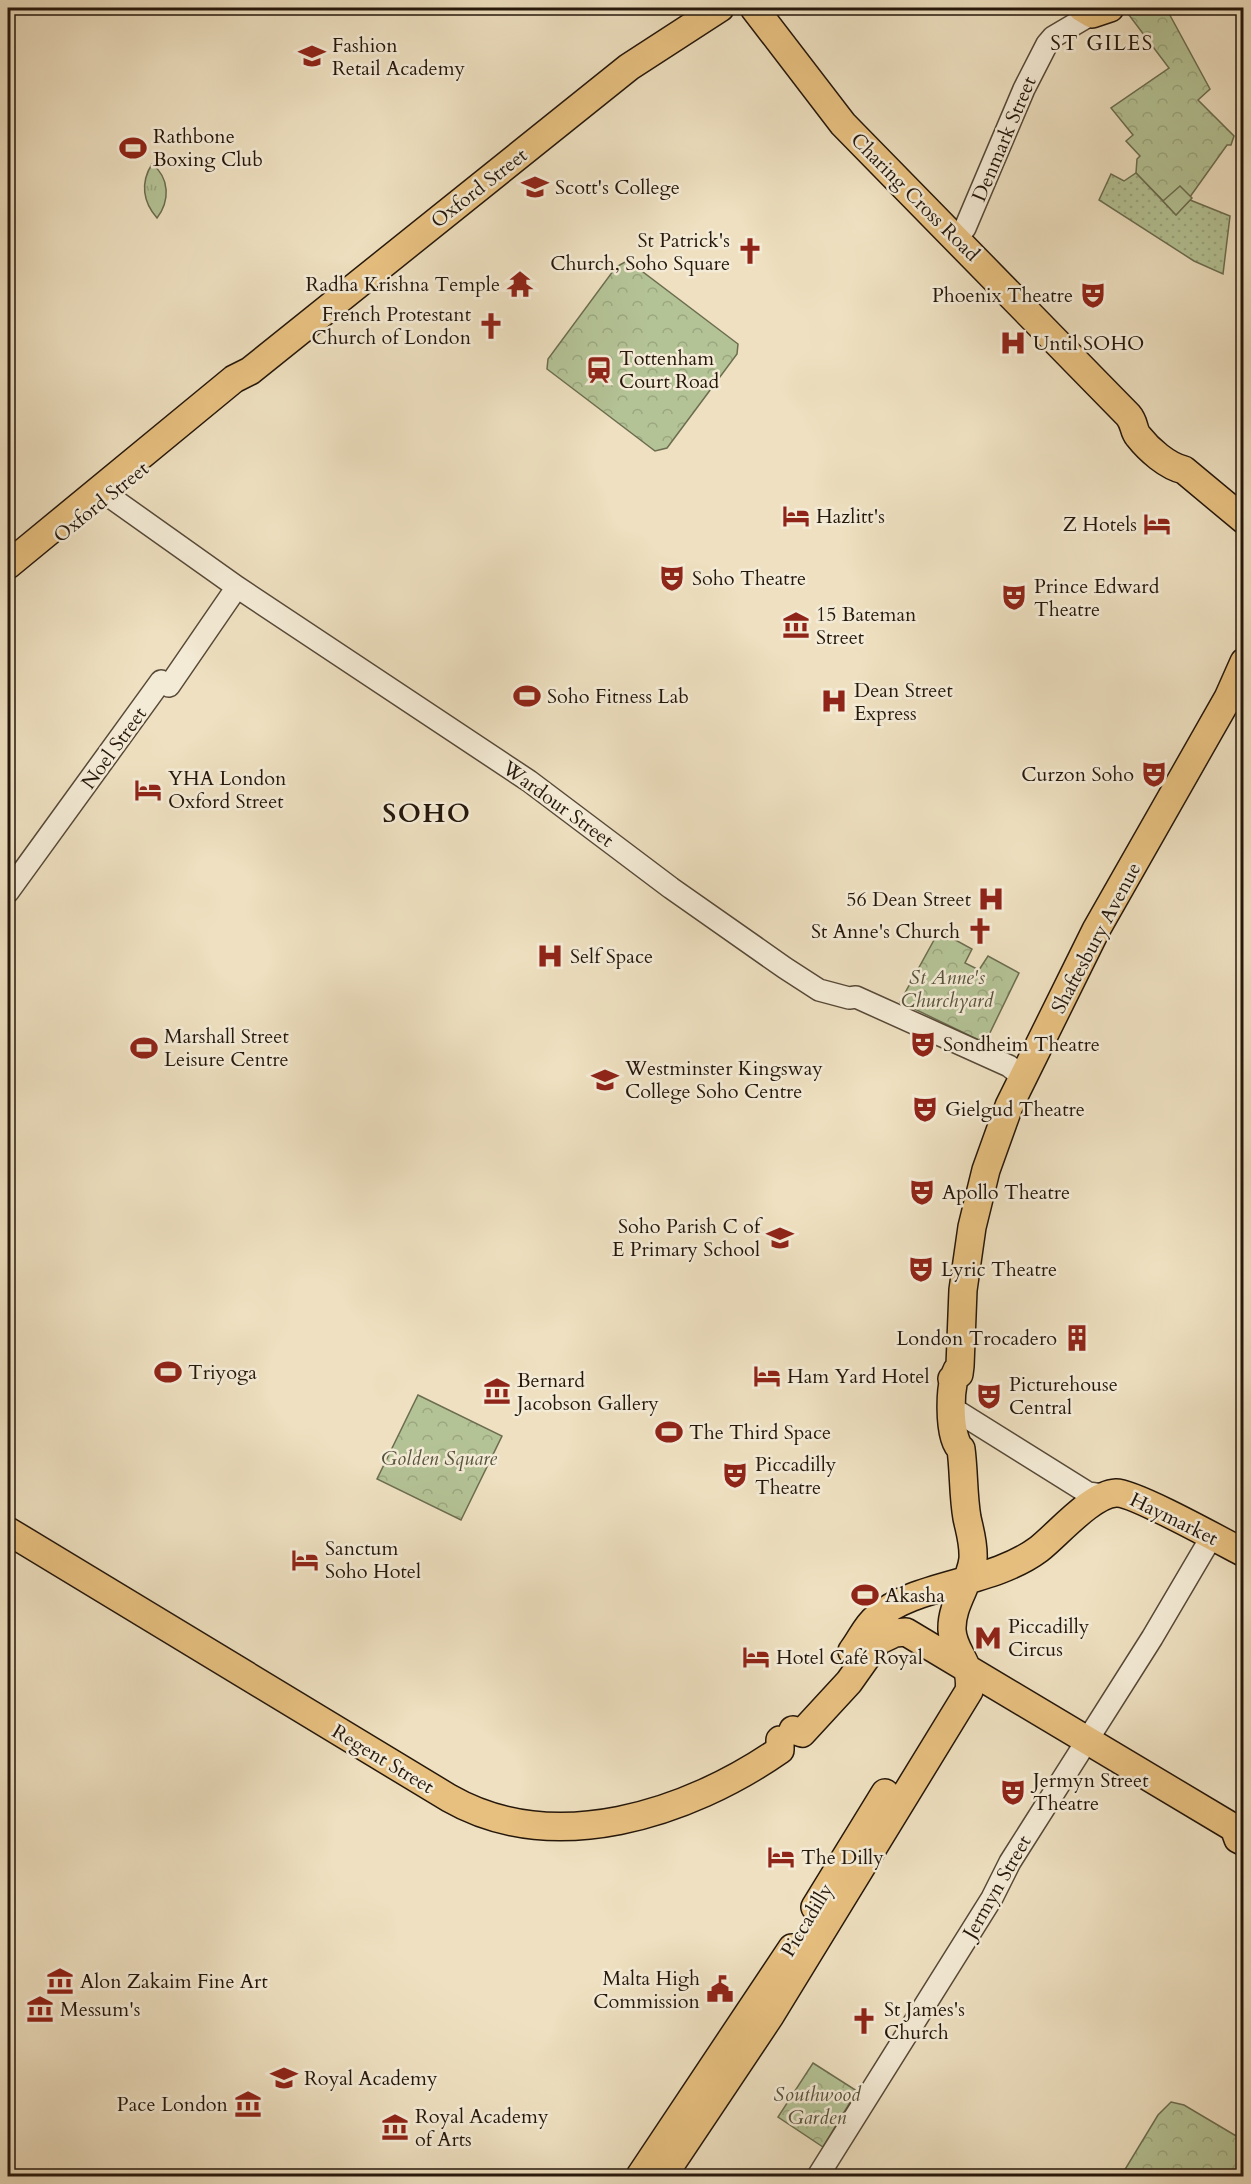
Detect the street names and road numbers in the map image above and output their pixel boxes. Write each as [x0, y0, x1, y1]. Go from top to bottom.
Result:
street label: Denmark Street [965, 72, 1043, 206]
street label: Charing Cross Road [845, 127, 986, 268]
street label: Oxford Street [425, 141, 533, 234]
street label: Oxford Street [48, 455, 155, 549]
street label: Noel Street [75, 701, 153, 795]
street label: Wardour Street [496, 754, 620, 854]
street label: Shaftesbury Avenue [1045, 858, 1147, 1018]
street label: Haymarket [1125, 1486, 1223, 1552]
street label: Regent Street [327, 1718, 440, 1800]
street label: Jermyn Street [955, 1830, 1038, 1946]
street label: Piccadilly [774, 1878, 840, 1962]

